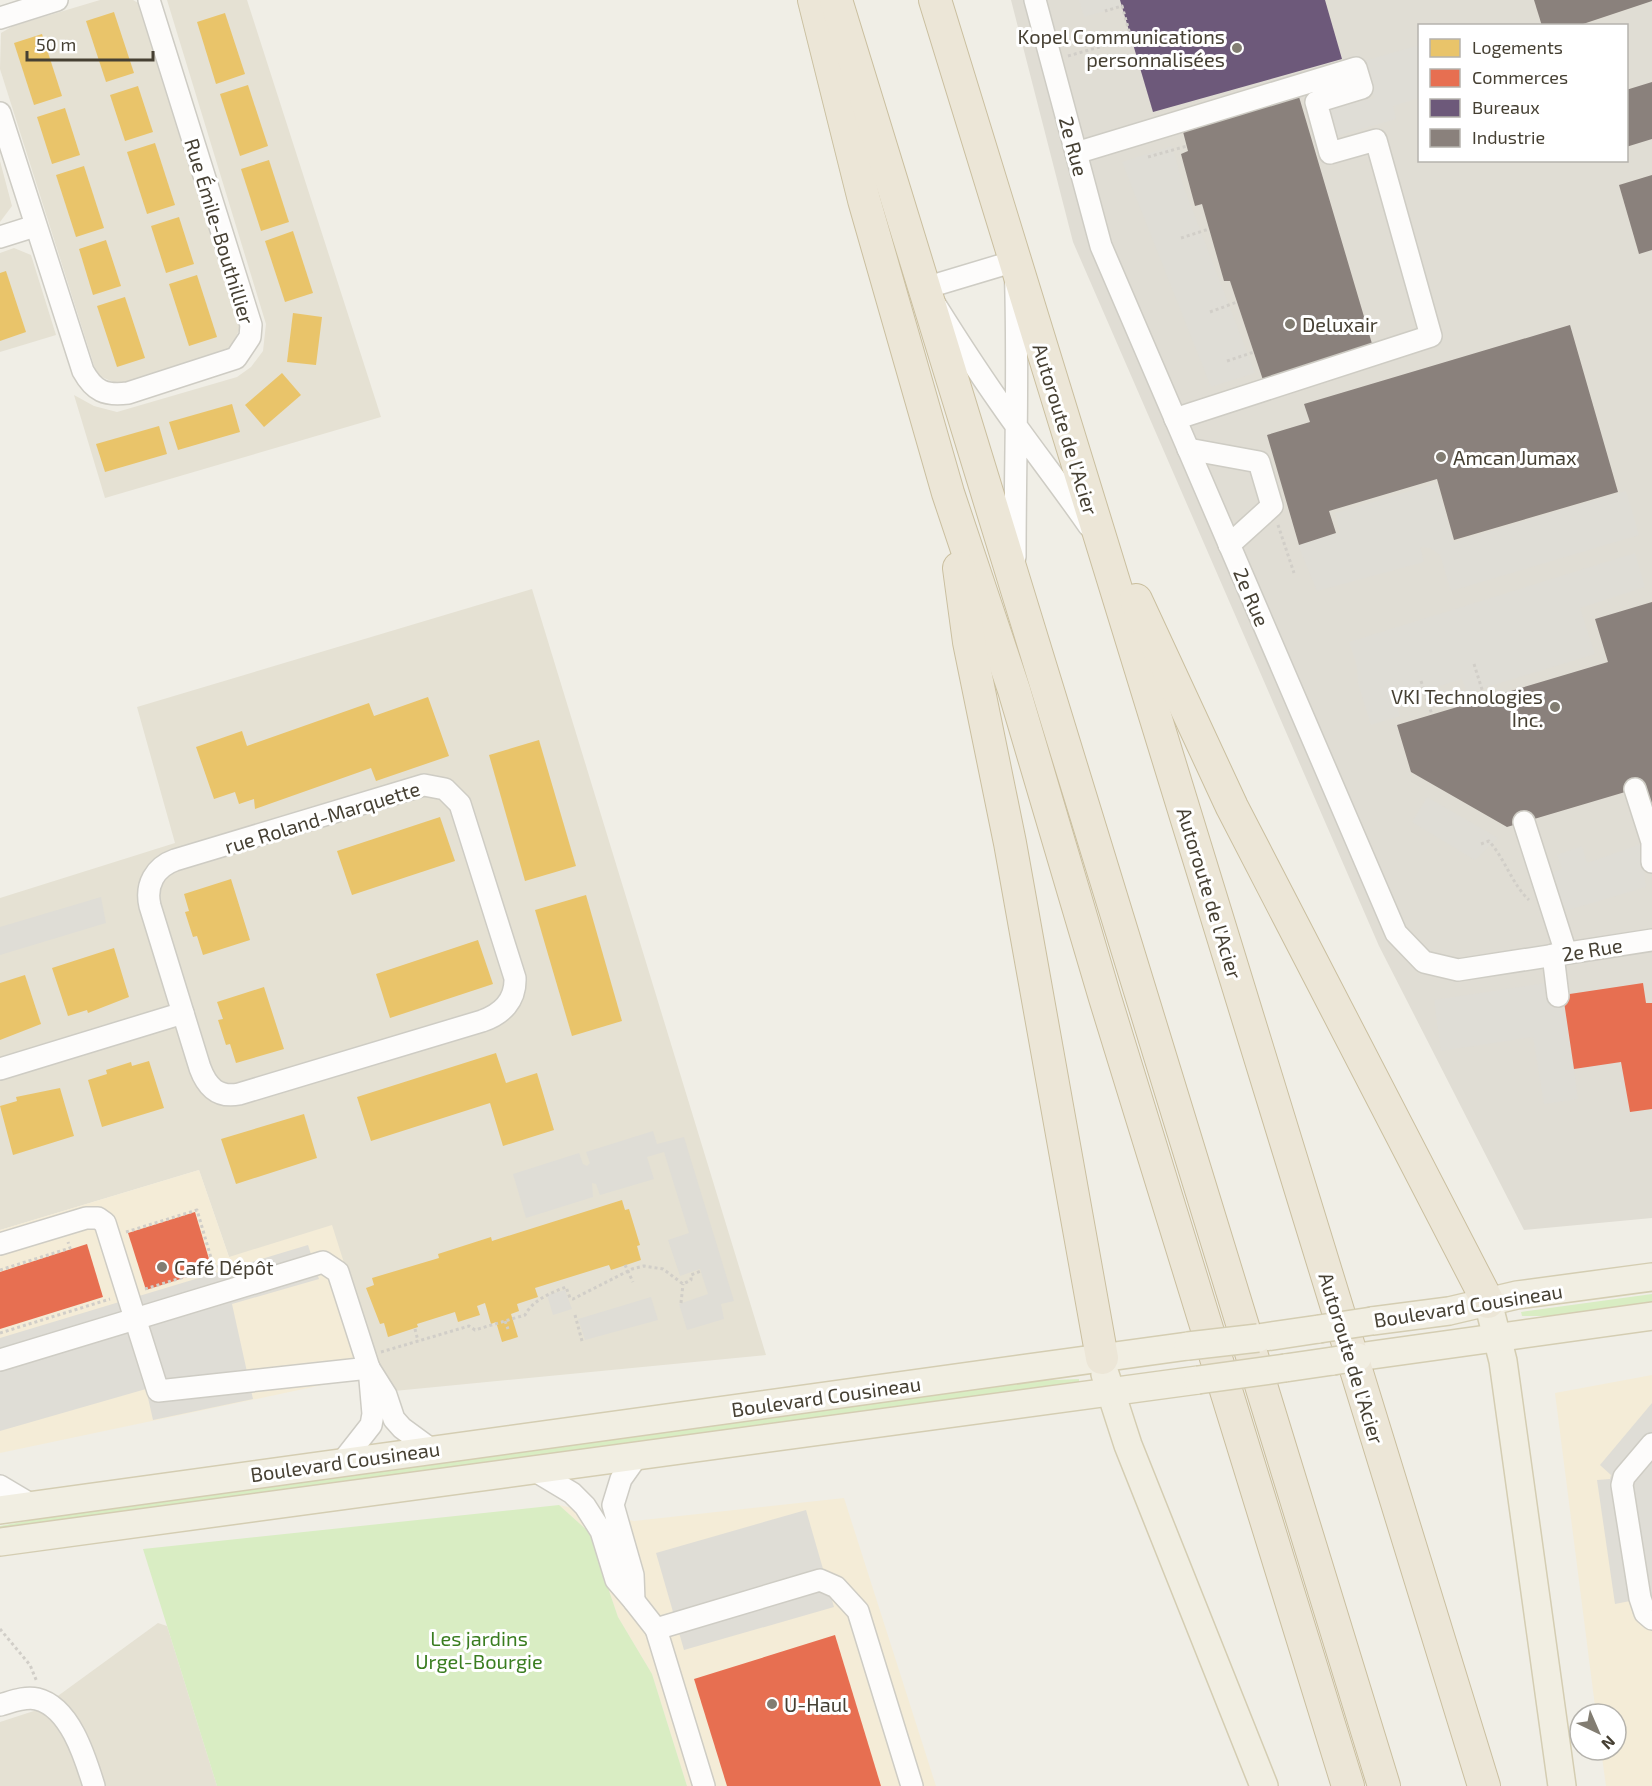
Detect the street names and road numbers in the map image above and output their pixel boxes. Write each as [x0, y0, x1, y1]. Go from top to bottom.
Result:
street label: 2e Rue [1055, 113, 1093, 179]
street label: Rue Émile-Bouthillier [180, 135, 260, 327]
street label: Autoroute de l'Acier [1029, 340, 1103, 518]
street label: 2e Rue [1229, 564, 1275, 630]
street label: rue Roland-Marquette [221, 776, 423, 858]
street label: Autoroute de l'Acier [1173, 804, 1247, 982]
street label: 2e Rue [1560, 932, 1624, 966]
street label: Autoroute de l'Acier [1315, 1269, 1389, 1447]
street label: Boulevard Cousineau [1372, 1278, 1564, 1332]
street label: Boulevard Cousineau [730, 1371, 922, 1421]
street label: Boulevard Cousineau [249, 1436, 441, 1486]

